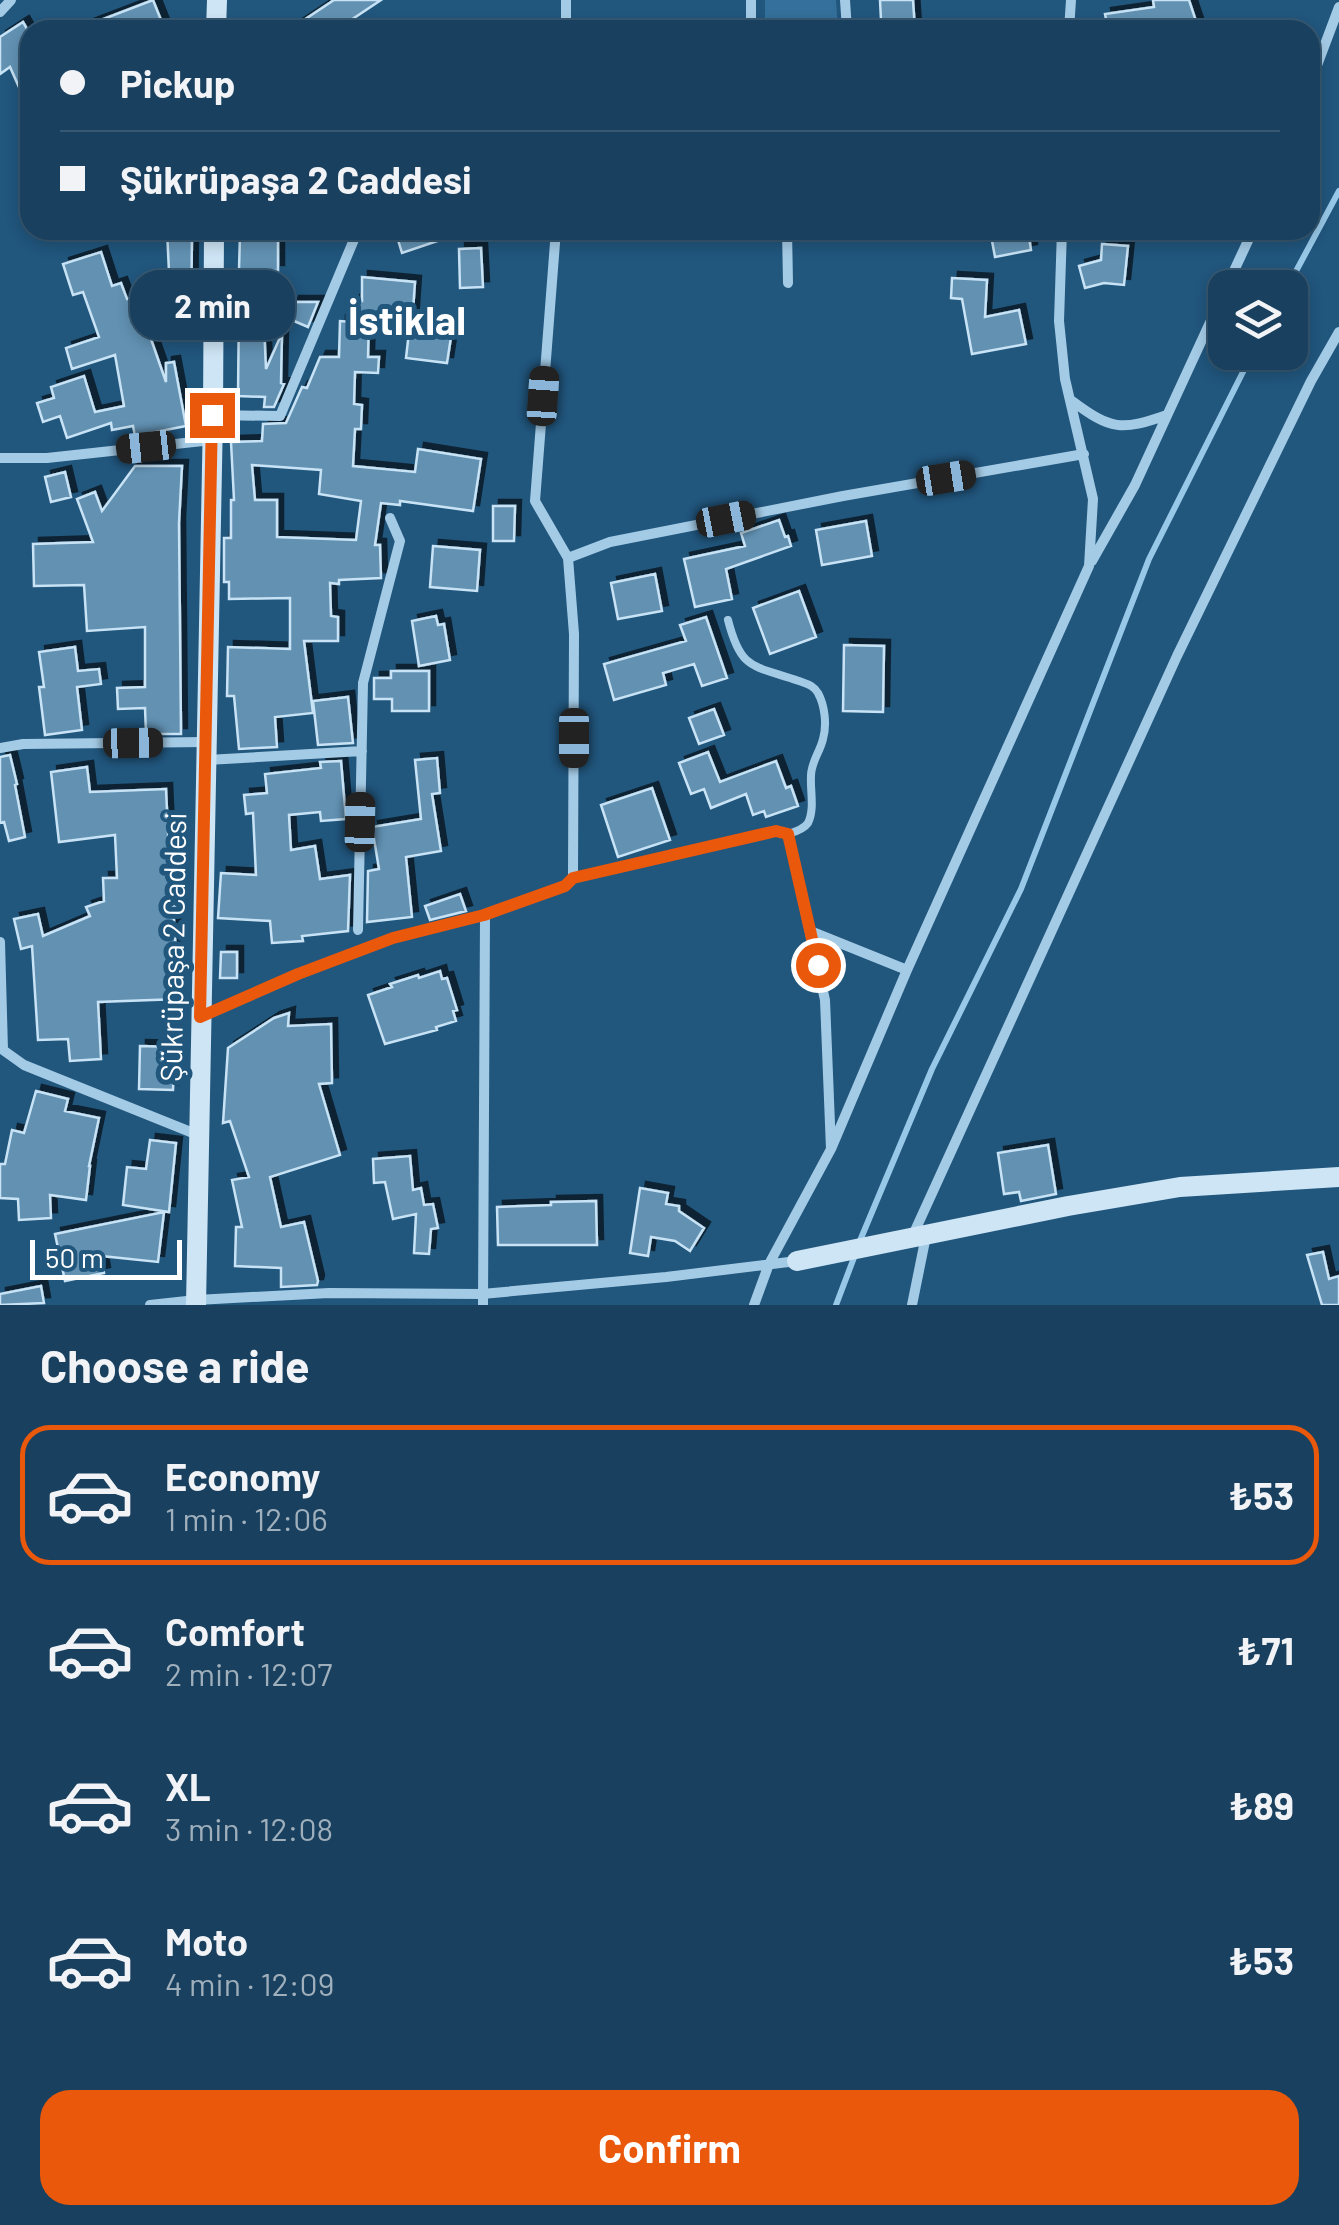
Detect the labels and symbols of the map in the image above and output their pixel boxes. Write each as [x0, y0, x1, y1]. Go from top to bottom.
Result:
callout: 2 min [130, 270, 294, 340]
district label: İstiklal [348, 295, 466, 343]
car [526, 365, 560, 427]
route end [190, 393, 235, 438]
car [115, 429, 177, 465]
car [914, 458, 978, 498]
car [694, 499, 758, 539]
car [559, 708, 589, 768]
car [103, 727, 163, 759]
car [344, 792, 376, 852]
street label: Şükrüpaşa 2 Caddesi [152, 812, 192, 1082]
route start [796, 943, 841, 988]
scale bar [30, 1235, 182, 1280]

